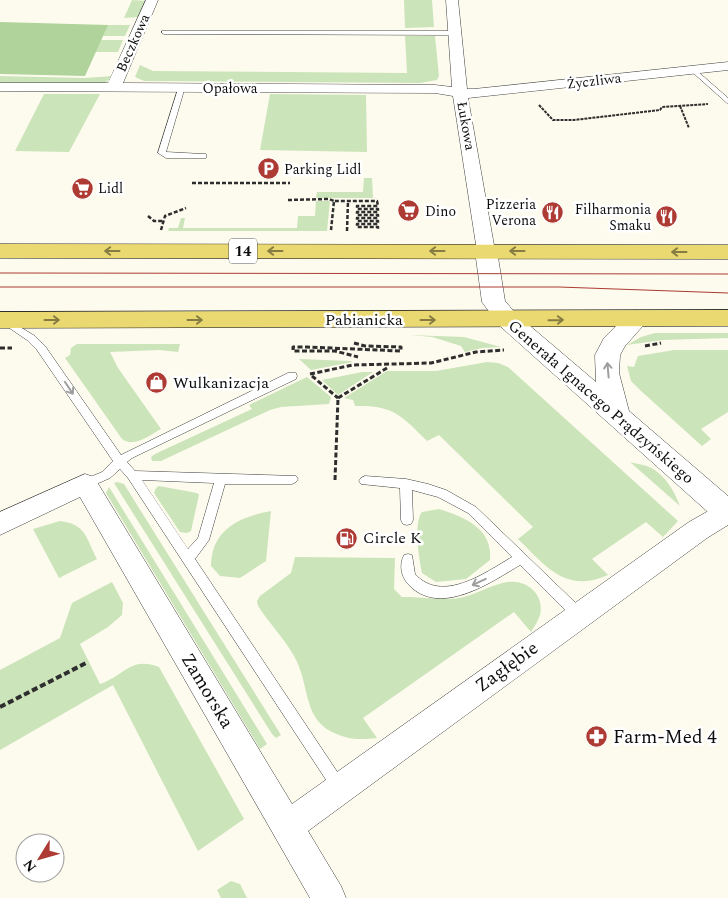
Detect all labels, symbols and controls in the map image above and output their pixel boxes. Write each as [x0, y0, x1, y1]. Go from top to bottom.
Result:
street label: Beczkowa [111, 10, 155, 76]
street label: Życzliwa [566, 67, 623, 95]
street label: Opałowa [202, 78, 258, 99]
street label: Łukowa [451, 100, 481, 152]
parking icon: Parking Lidl [256, 157, 280, 181]
place label: Parking Lidl [284, 159, 361, 180]
supermarket icon: Lidl [70, 176, 94, 200]
place label: Lidl [98, 178, 123, 199]
place label: Pizzeria Verona [486, 194, 536, 231]
supermarket icon: Dino [397, 199, 421, 223]
place label: Filharmonia Smaku [575, 199, 651, 236]
restaurant icon: Pizzeria Verona [540, 200, 564, 224]
place label: Dino [425, 201, 456, 222]
restaurant icon: Filharmonia Smaku [655, 205, 679, 229]
road number: 14 [229, 238, 257, 264]
one-way arrow [105, 246, 121, 256]
one-way arrow [267, 246, 284, 256]
one-way arrow [430, 246, 446, 256]
one-way arrow [509, 246, 526, 256]
one-way arrow [672, 247, 688, 257]
street label: Pabianicka [325, 308, 403, 332]
street label: Generała Ignacego Prądzyńskiego [503, 314, 699, 490]
one-way arrow [43, 315, 59, 325]
one-way arrow [187, 315, 203, 325]
one-way arrow [420, 315, 436, 325]
one-way arrow [548, 315, 564, 325]
one-way arrow [603, 362, 612, 378]
shop icon: Wulkanizacja [145, 371, 169, 395]
place label: Wulkanizacja [173, 371, 269, 395]
one-way arrow [64, 381, 74, 395]
fuel station icon: Circle K [335, 526, 359, 550]
place label: Circle K [363, 526, 422, 550]
one-way arrow [472, 577, 487, 587]
street label: Zagłębie [469, 634, 545, 700]
street label: Zamorska [173, 648, 241, 735]
place label: Farm-Med 4 [613, 723, 717, 752]
pharmacy icon: Farm-Med 4 [585, 725, 609, 749]
north arrow [15, 833, 65, 883]
text: N [18, 855, 42, 876]

